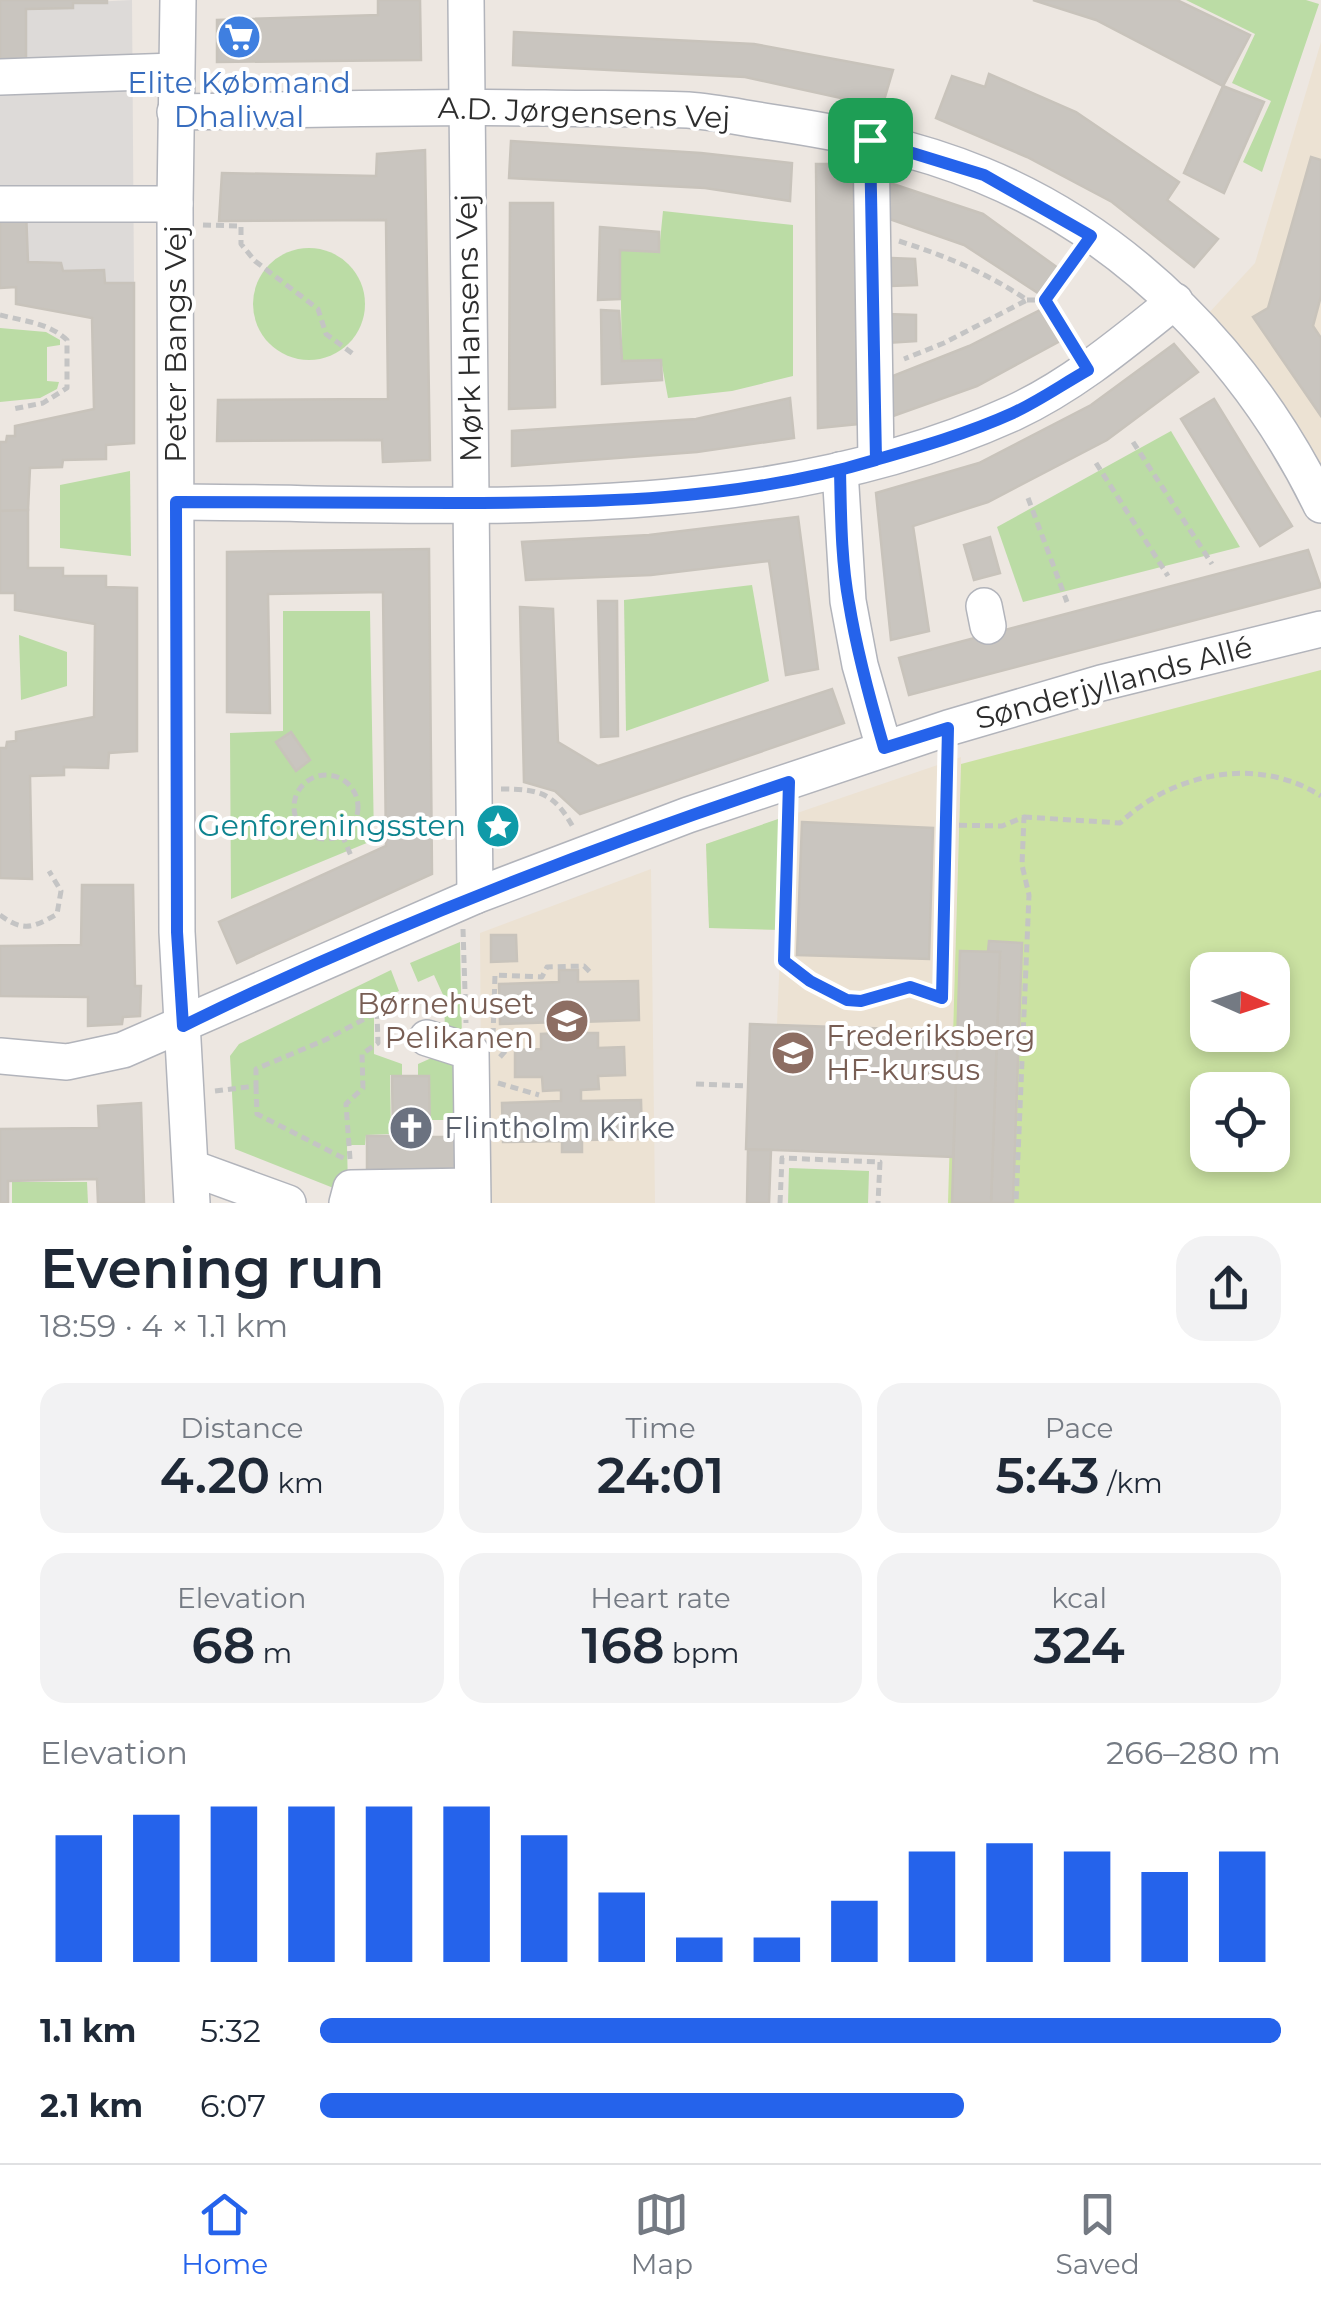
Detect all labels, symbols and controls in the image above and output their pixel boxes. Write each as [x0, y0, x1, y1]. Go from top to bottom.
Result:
supermarket icon: Elite Købmand Dhaliwal [216, 14, 262, 60]
place label: Elite Købmand Dhaliwal [127, 64, 351, 135]
street label: A.D. Jørgensens Vej [437, 89, 731, 136]
pin [828, 98, 913, 183]
icon: arrive [843, 113, 898, 168]
street label: Mørk Hansens Vej [448, 194, 489, 463]
street label: Peter Bangs Vej [157, 225, 194, 463]
street label: Sønderjyllands Allé [971, 628, 1256, 737]
place icon: Genforeningssten [475, 803, 521, 849]
place label: Genforeningssten [197, 807, 466, 844]
north arrow [1190, 952, 1290, 1052]
map controls [1190, 952, 1290, 1172]
place label: Børnehuset Pelikanen [357, 985, 534, 1056]
school or university icon: Børnehuset Pelikanen [544, 998, 590, 1044]
place label: Frederiksberg HF-kursus [826, 1017, 1036, 1088]
school or university icon: Frederiksberg HF-kursus [770, 1030, 816, 1076]
button: locate [1190, 1072, 1290, 1172]
church icon: Flintholm Kirke [388, 1105, 434, 1151]
place label: Flintholm Kirke [444, 1109, 675, 1146]
text: Evening run [40, 1235, 385, 1302]
button: share [1176, 1236, 1281, 1341]
text: 18:59 · 4 × 1.1 km [40, 1306, 288, 1345]
text: Distance [180, 1411, 303, 1445]
text: Time [625, 1411, 696, 1445]
text: Pace [1045, 1411, 1113, 1445]
text: 4.20 [160, 1445, 270, 1506]
text: 24:01 [597, 1445, 724, 1506]
text: 5:43 [996, 1445, 1100, 1506]
text: km [270, 1466, 324, 1500]
text: /km [1100, 1466, 1163, 1500]
text: Elevation [177, 1581, 307, 1615]
text: Heart rate [590, 1581, 731, 1615]
text: kcal [1051, 1581, 1107, 1615]
text: 68 [191, 1615, 255, 1676]
text: 168 [581, 1615, 664, 1676]
text: 324 [1034, 1615, 1125, 1676]
text: m [255, 1636, 292, 1670]
text: bpm [664, 1636, 740, 1670]
text: Elevation [40, 1733, 188, 1772]
text: 266–280 m [1106, 1733, 1281, 1772]
text: 1.1 km [40, 2011, 136, 2050]
text: 5:32 [200, 2011, 261, 2050]
text: 2.1 km [40, 2086, 143, 2125]
text: 6:07 [200, 2086, 266, 2125]
tab: Home [181, 2187, 268, 2281]
tab: Map [631, 2187, 693, 2281]
tab: Saved [1056, 2187, 1140, 2281]

